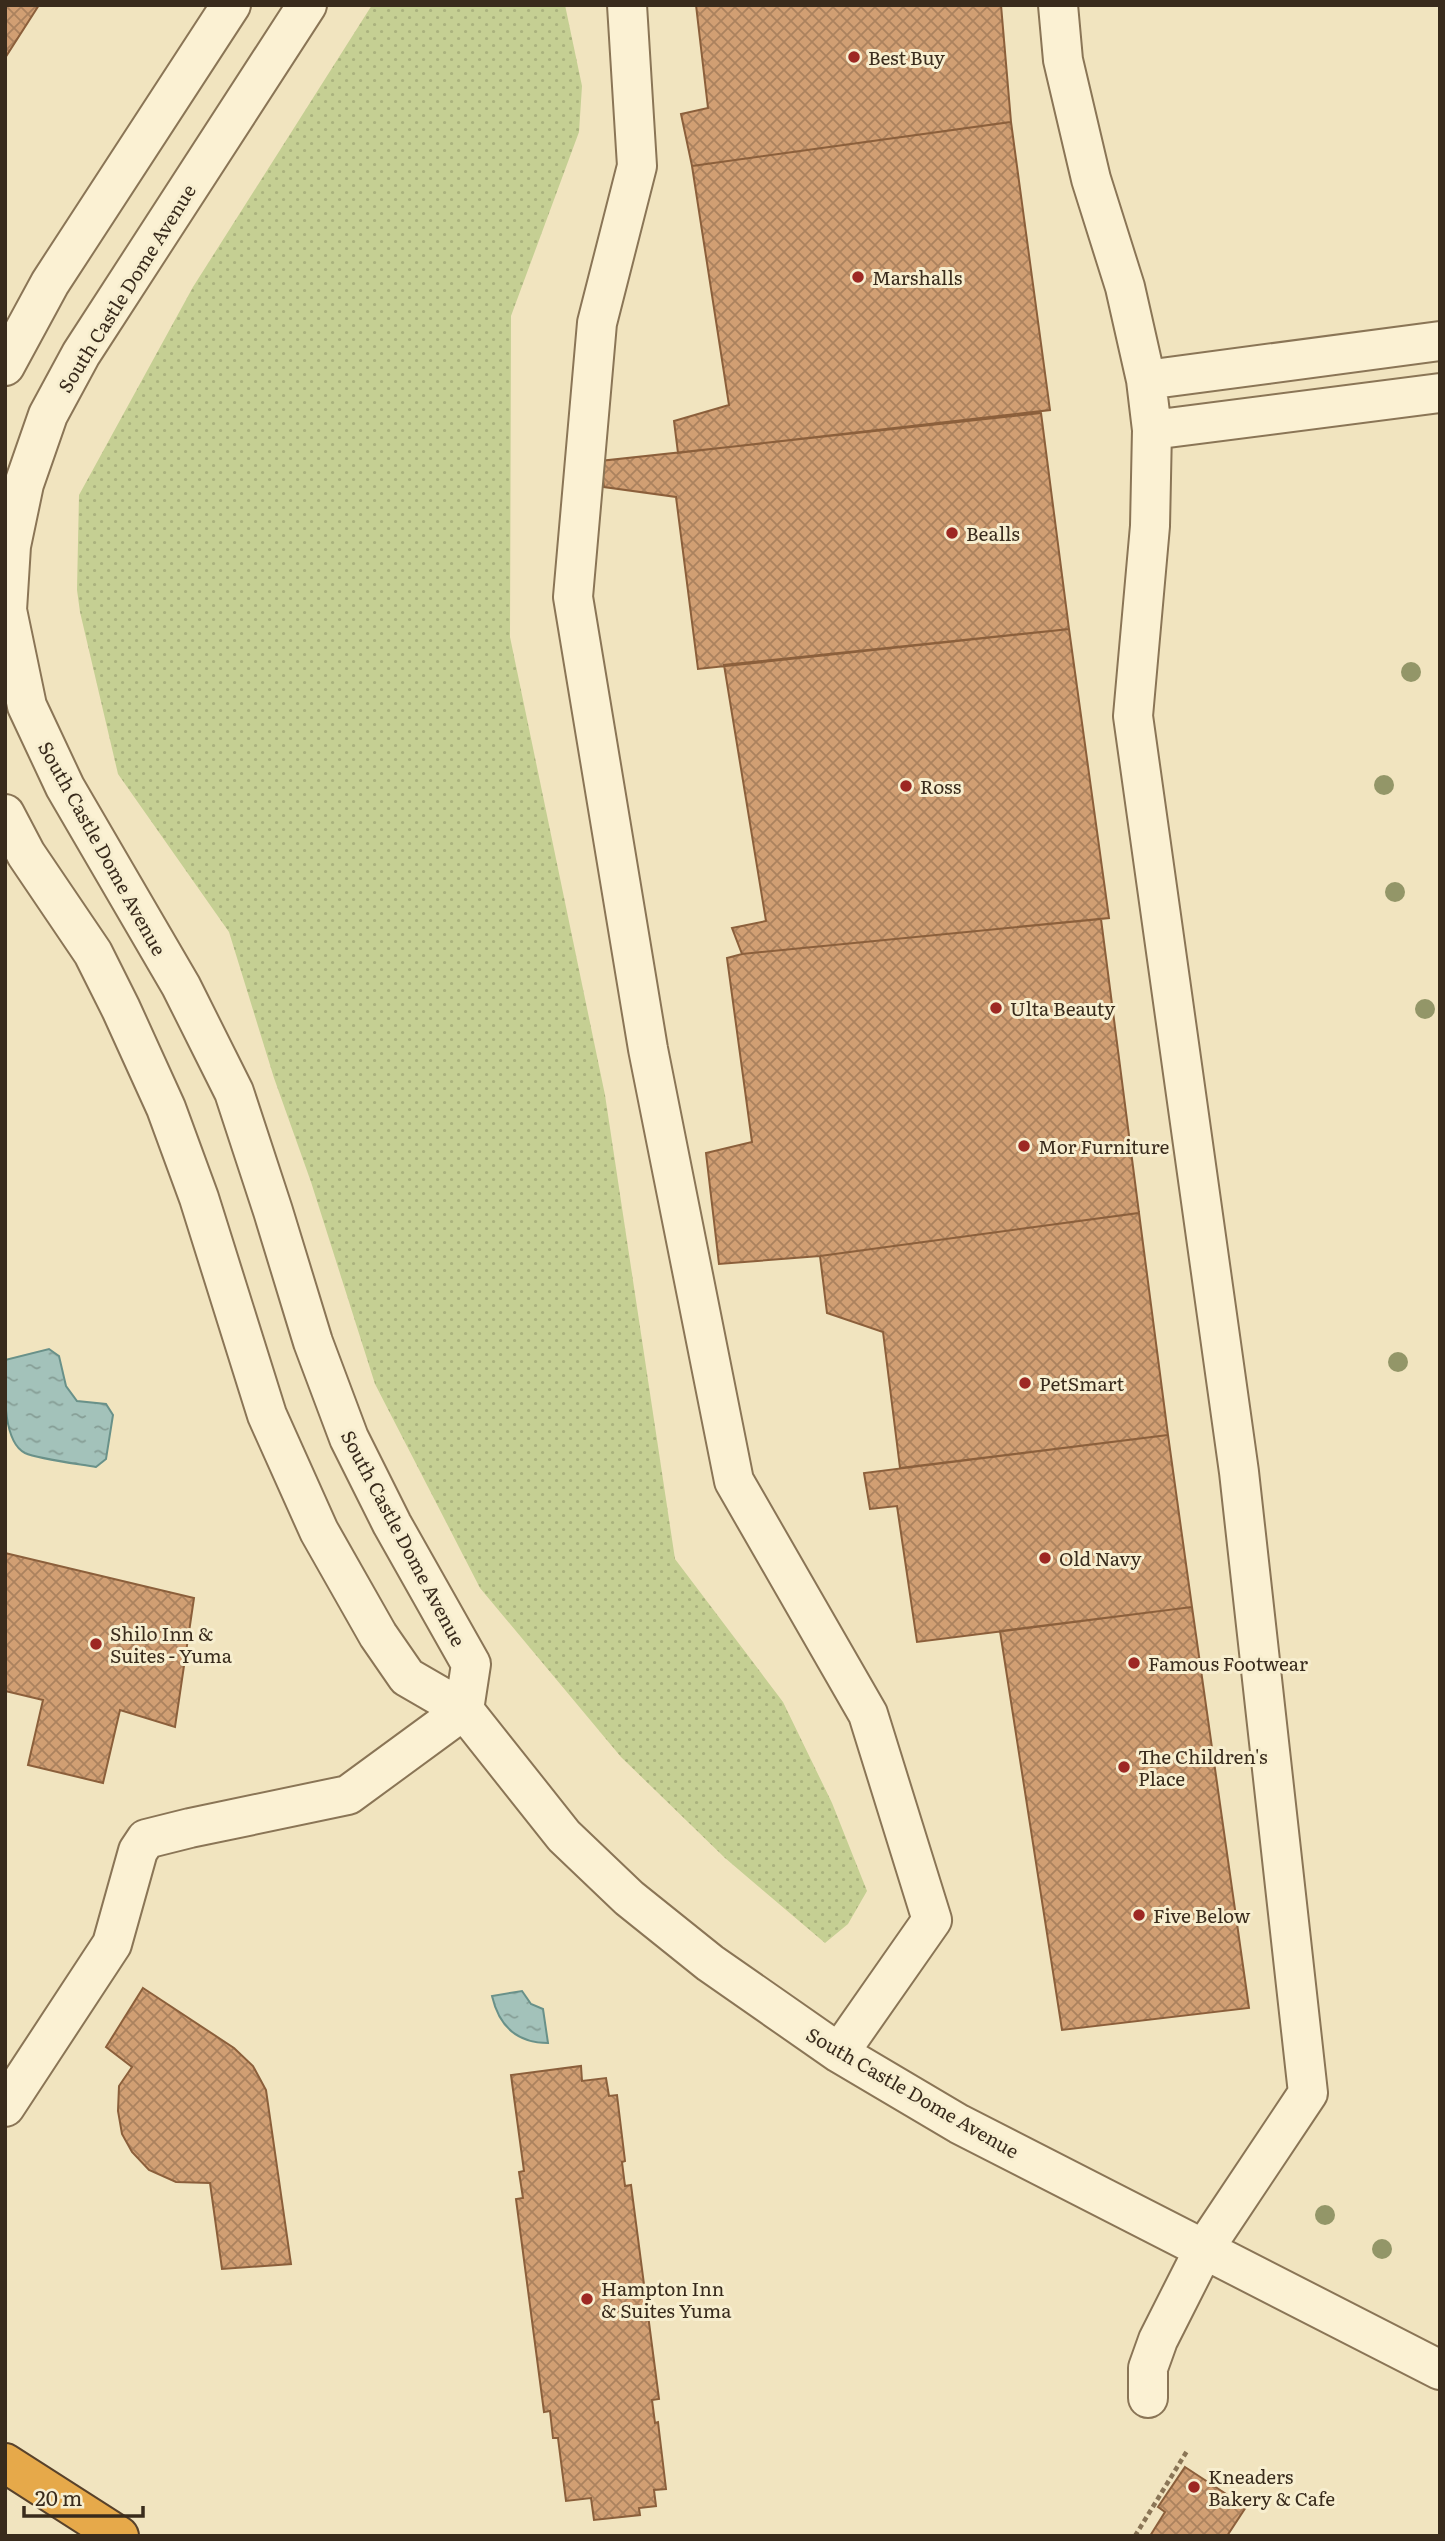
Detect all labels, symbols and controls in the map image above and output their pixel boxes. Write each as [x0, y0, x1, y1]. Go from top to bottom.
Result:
place label: Best Buy [868, 43, 945, 71]
marker: Best Buy [846, 49, 862, 65]
street label: South Castle Dome Avenue [50, 178, 202, 398]
place label: Marshalls [872, 263, 963, 291]
marker: Marshalls [850, 269, 866, 285]
place label: Bealls [966, 519, 1020, 547]
marker: Bealls [944, 525, 960, 541]
street label: South Castle Dome Avenue [32, 736, 174, 960]
place label: Ross [920, 772, 962, 800]
marker: Ross [898, 778, 914, 794]
place label: Ulta Beauty [1010, 994, 1115, 1022]
marker: Ulta Beauty [988, 1000, 1004, 1016]
place label: Mor Furniture [1038, 1132, 1169, 1160]
marker: Mor Furniture [1016, 1138, 1032, 1154]
place label: PetSmart [1039, 1369, 1125, 1397]
marker: PetSmart [1017, 1375, 1033, 1391]
street label: South Castle Dome Avenue [335, 1425, 473, 1651]
place label: Old Navy [1059, 1544, 1141, 1572]
marker: Old Navy [1037, 1550, 1053, 1566]
place label: Shilo Inn & Suites - Yuma [110, 1619, 233, 1669]
marker: Shilo Inn & Suites - Yuma [88, 1636, 104, 1652]
place label: Famous Footwear [1148, 1649, 1308, 1677]
marker: Famous Footwear [1126, 1655, 1142, 1671]
place label: The Children's Place [1138, 1742, 1268, 1792]
marker: The Children's Place [1116, 1759, 1132, 1775]
place label: Five Below [1153, 1901, 1251, 1929]
marker: Five Below [1131, 1907, 1147, 1923]
street label: South Castle Dome Avenue [802, 2020, 1025, 2164]
place label: Hampton Inn & Suites Yuma [601, 2274, 732, 2324]
marker: Hampton Inn & Suites Yuma [579, 2291, 595, 2307]
place label: Kneaders Bakery & Cafe [1208, 2462, 1335, 2512]
scale bar [24, 2474, 144, 2518]
marker: Kneaders Bakery & Cafe [1186, 2479, 1202, 2495]
text: 20 m [35, 2481, 82, 2512]

